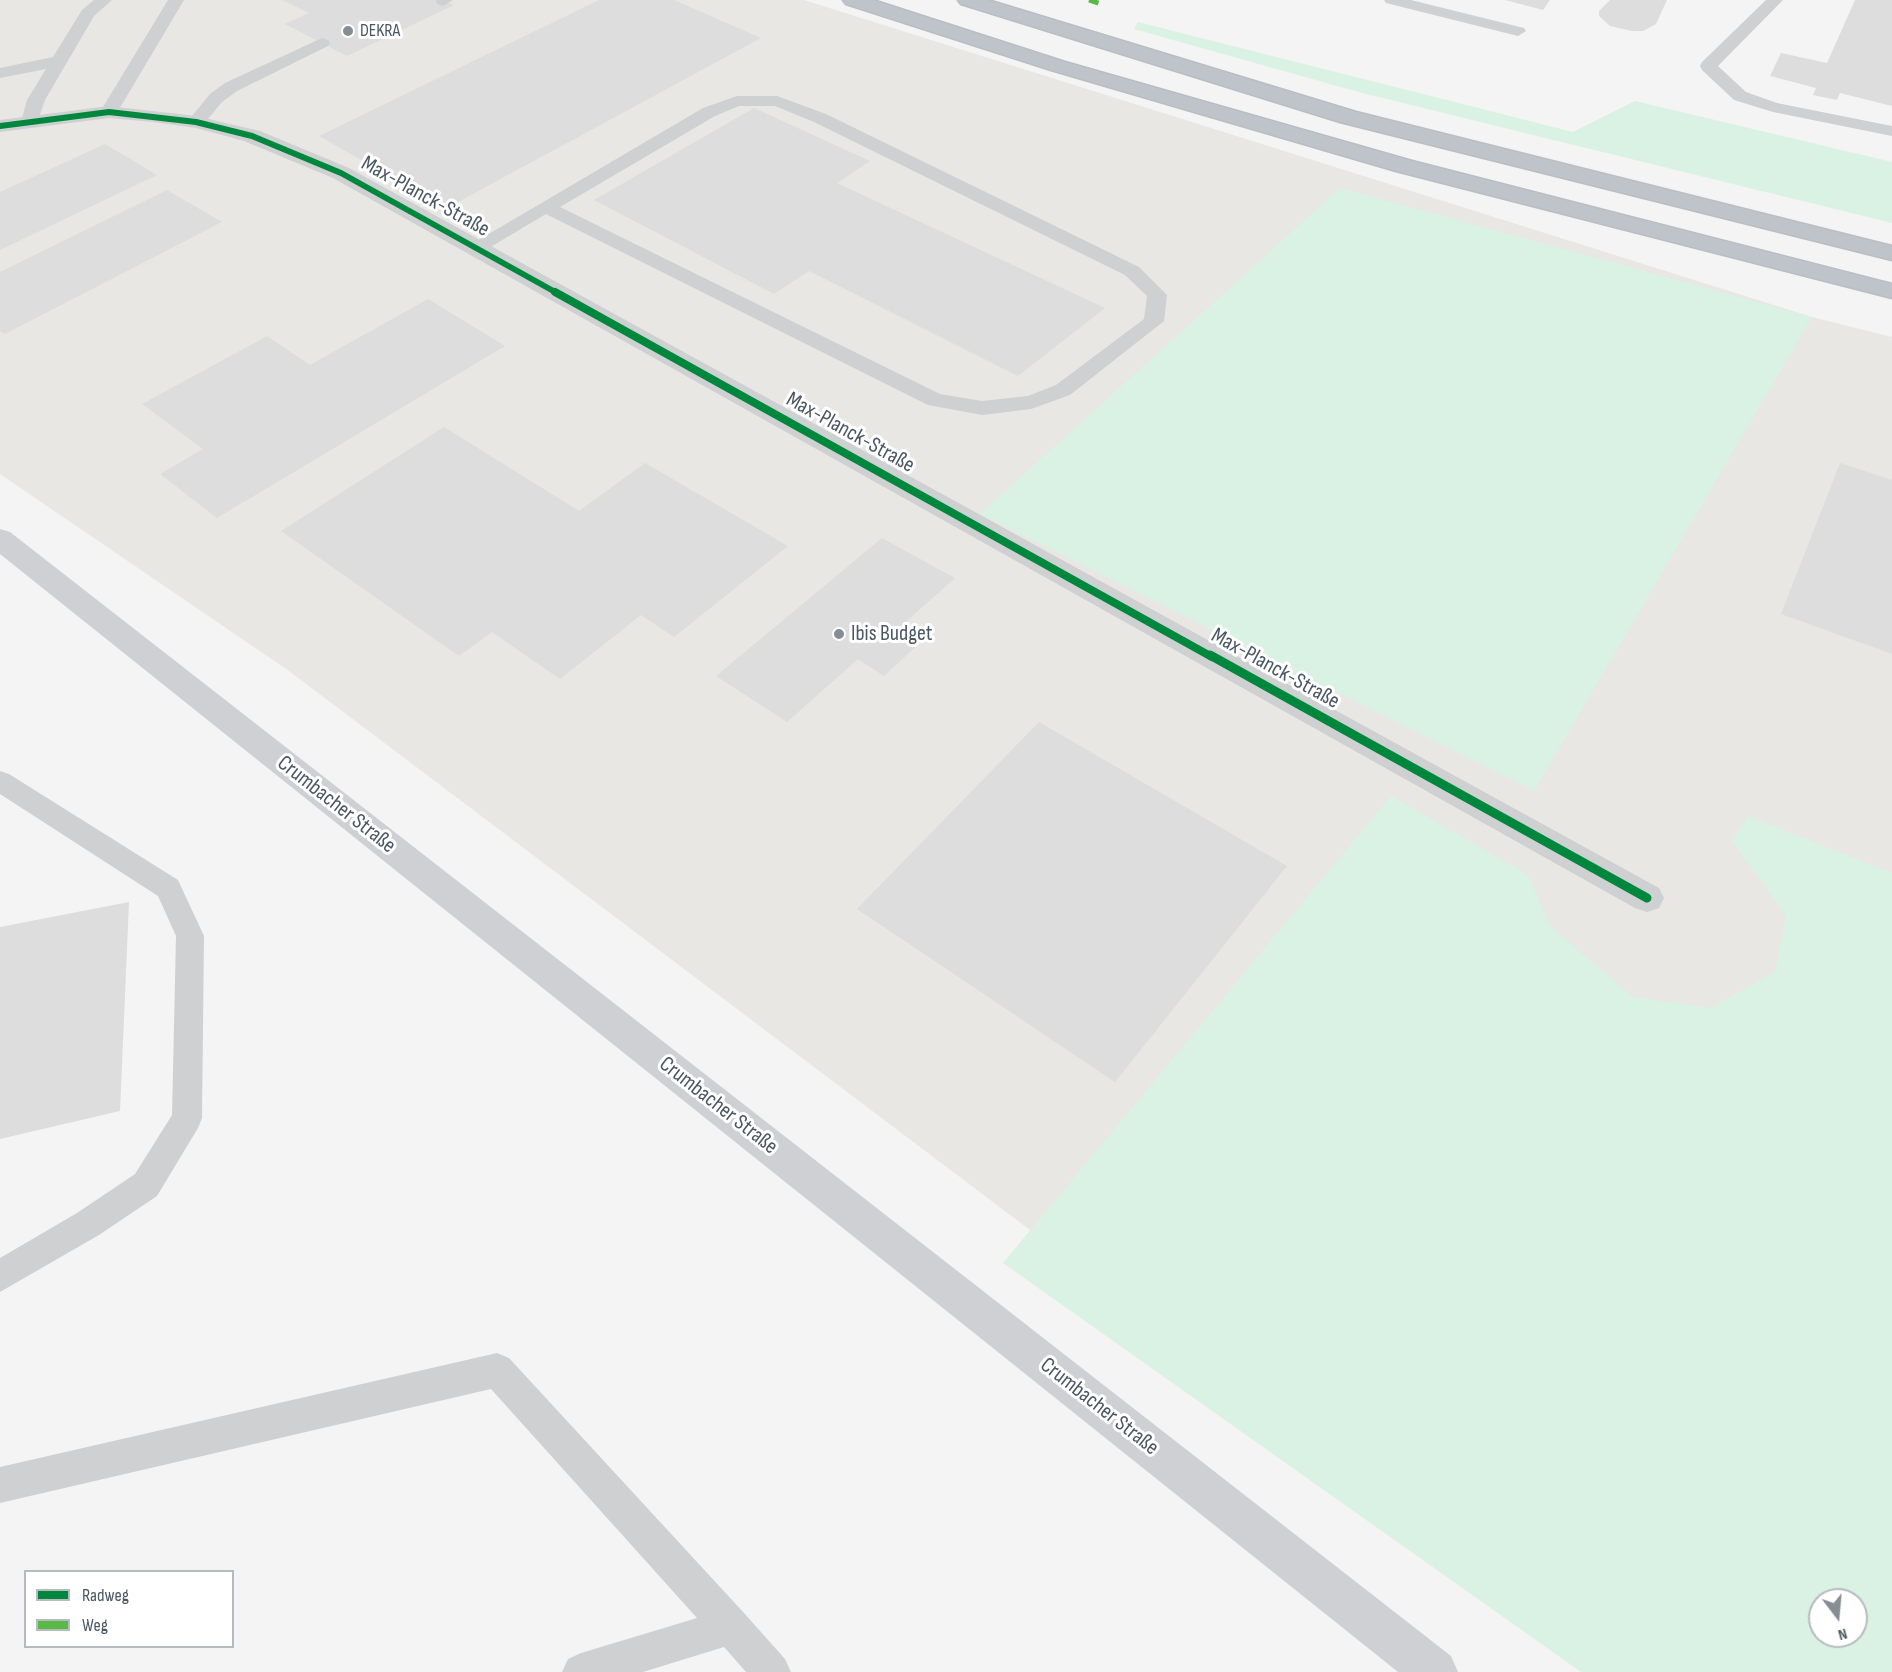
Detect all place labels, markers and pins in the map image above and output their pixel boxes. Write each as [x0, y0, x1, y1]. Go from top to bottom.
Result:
place label: DEKRA [360, 20, 400, 42]
marker: DEKRA [341, 24, 355, 38]
place label: Ibis Budget [851, 621, 932, 647]
marker: Ibis Budget [832, 627, 846, 641]

